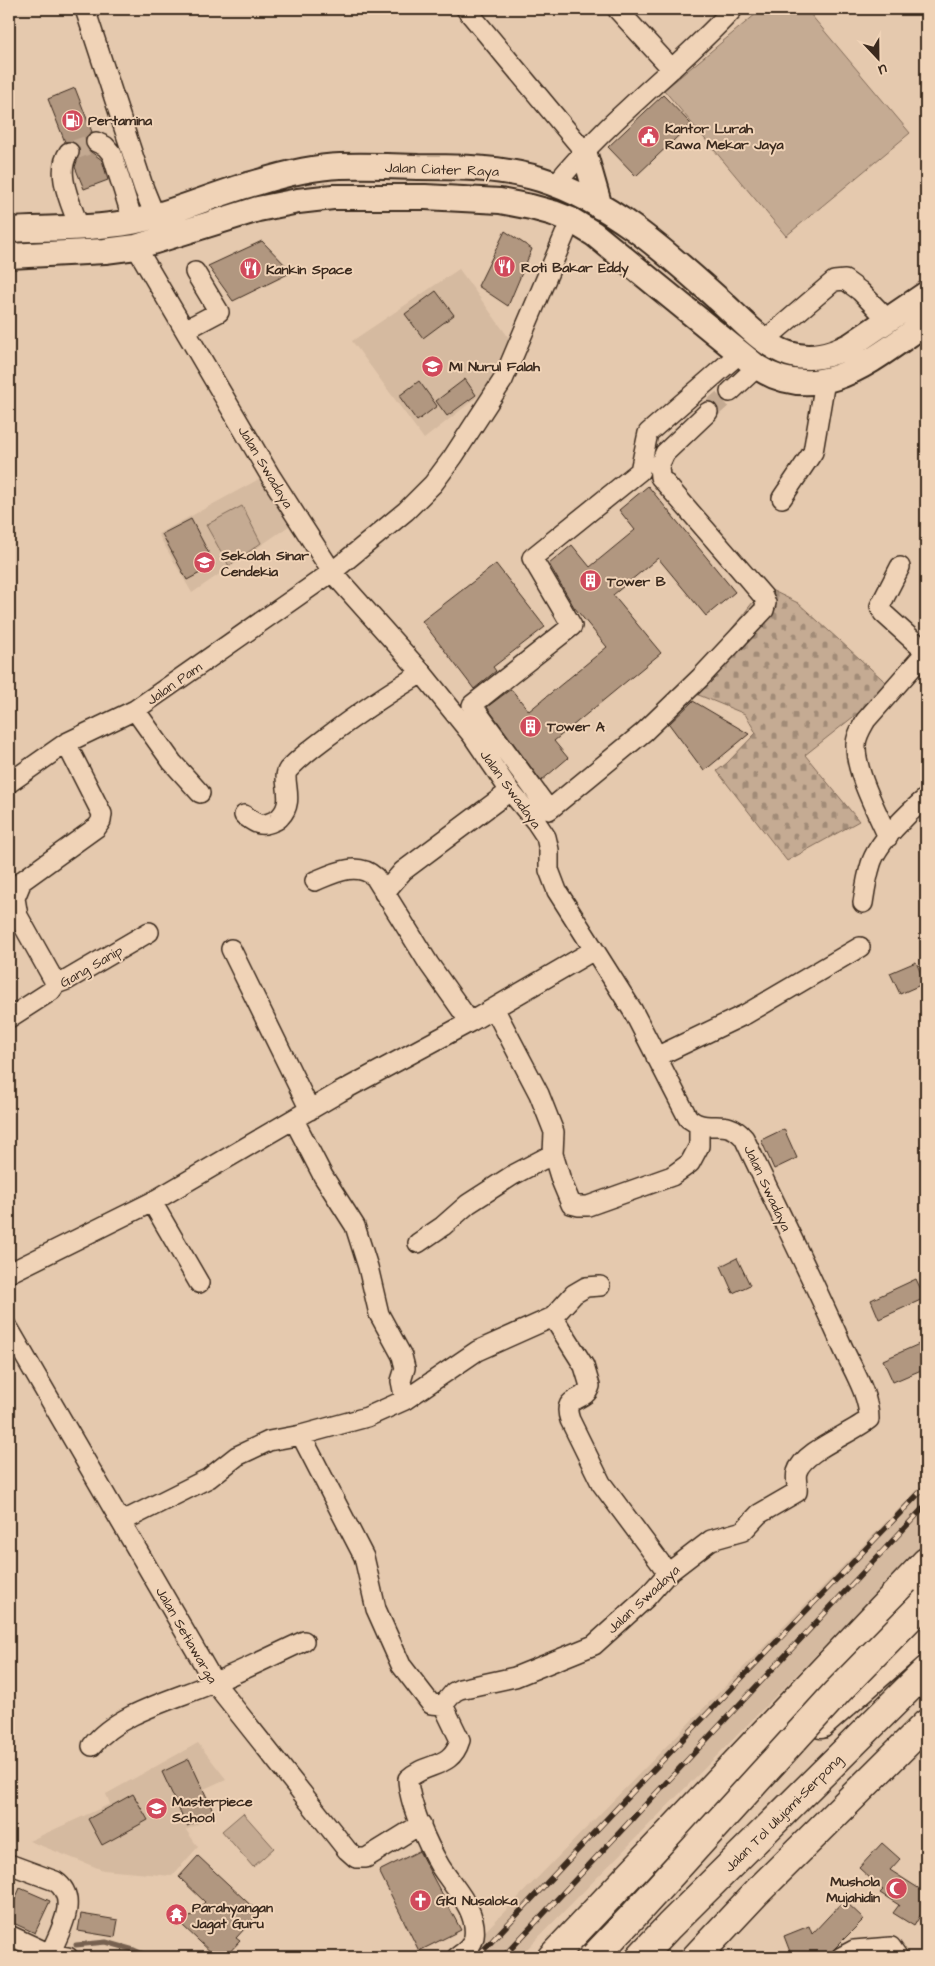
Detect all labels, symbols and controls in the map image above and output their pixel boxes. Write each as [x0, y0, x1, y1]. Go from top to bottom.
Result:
north arrow [852, 32, 902, 82]
text: U [875, 58, 890, 80]
fuel station icon: Pertamina [60, 108, 84, 132]
place label: Pertamina [88, 111, 153, 131]
place label: Kantor Lurah Rawa Mekar Jaya [665, 119, 785, 155]
public building icon: Kantor Lurah Rawa Mekar Jaya [637, 124, 661, 148]
street label: Jalan Ciater Raya [385, 158, 499, 182]
restaurant icon: Roti Bakar Eddy [493, 255, 517, 279]
restaurant icon: Kankin Space [238, 257, 262, 281]
place label: Roti Bakar Eddy [521, 258, 629, 278]
place label: Kankin Space [266, 260, 353, 280]
school or university icon: MI Nurul Falah [421, 354, 445, 378]
place label: MI Nurul Falah [449, 357, 541, 377]
street label: Jalan Swadaya [233, 422, 298, 513]
place label: Sekolah Sinar Cendekia [220, 546, 309, 582]
school or university icon: Sekolah Sinar Cendekia [193, 551, 217, 575]
building icon: Tower B [579, 569, 603, 593]
place label: Tower B [606, 572, 666, 592]
street label: Jalan Pam [143, 657, 206, 710]
building icon: Tower A [519, 714, 543, 738]
place label: Tower A [546, 717, 606, 737]
street label: Jalan Swadaya [475, 746, 546, 833]
street label: Gang Sanip [56, 941, 127, 993]
street label: Jalan Swadaya [738, 1142, 796, 1235]
street label: Jalan Swadaya [603, 1561, 685, 1639]
street label: Jalan Setiawarga [150, 1584, 222, 1687]
street label: Jalan Tol Ulujami–Serpong [720, 1750, 847, 1877]
place label: Masterpiece School [171, 1792, 253, 1828]
school or university icon: Masterpiece School [144, 1797, 168, 1821]
place label: Mushola Mujahidin [826, 1872, 881, 1908]
mosque icon: Mushola Mujahidin [884, 1877, 908, 1901]
church icon: GKI Nusaloka [408, 1888, 432, 1912]
place label: GKI Nusaloka [436, 1891, 519, 1911]
place label: Parahyangan Jagat Guru [191, 1898, 273, 1935]
temple icon: Parahyangan Jagat Guru [164, 1903, 188, 1927]

